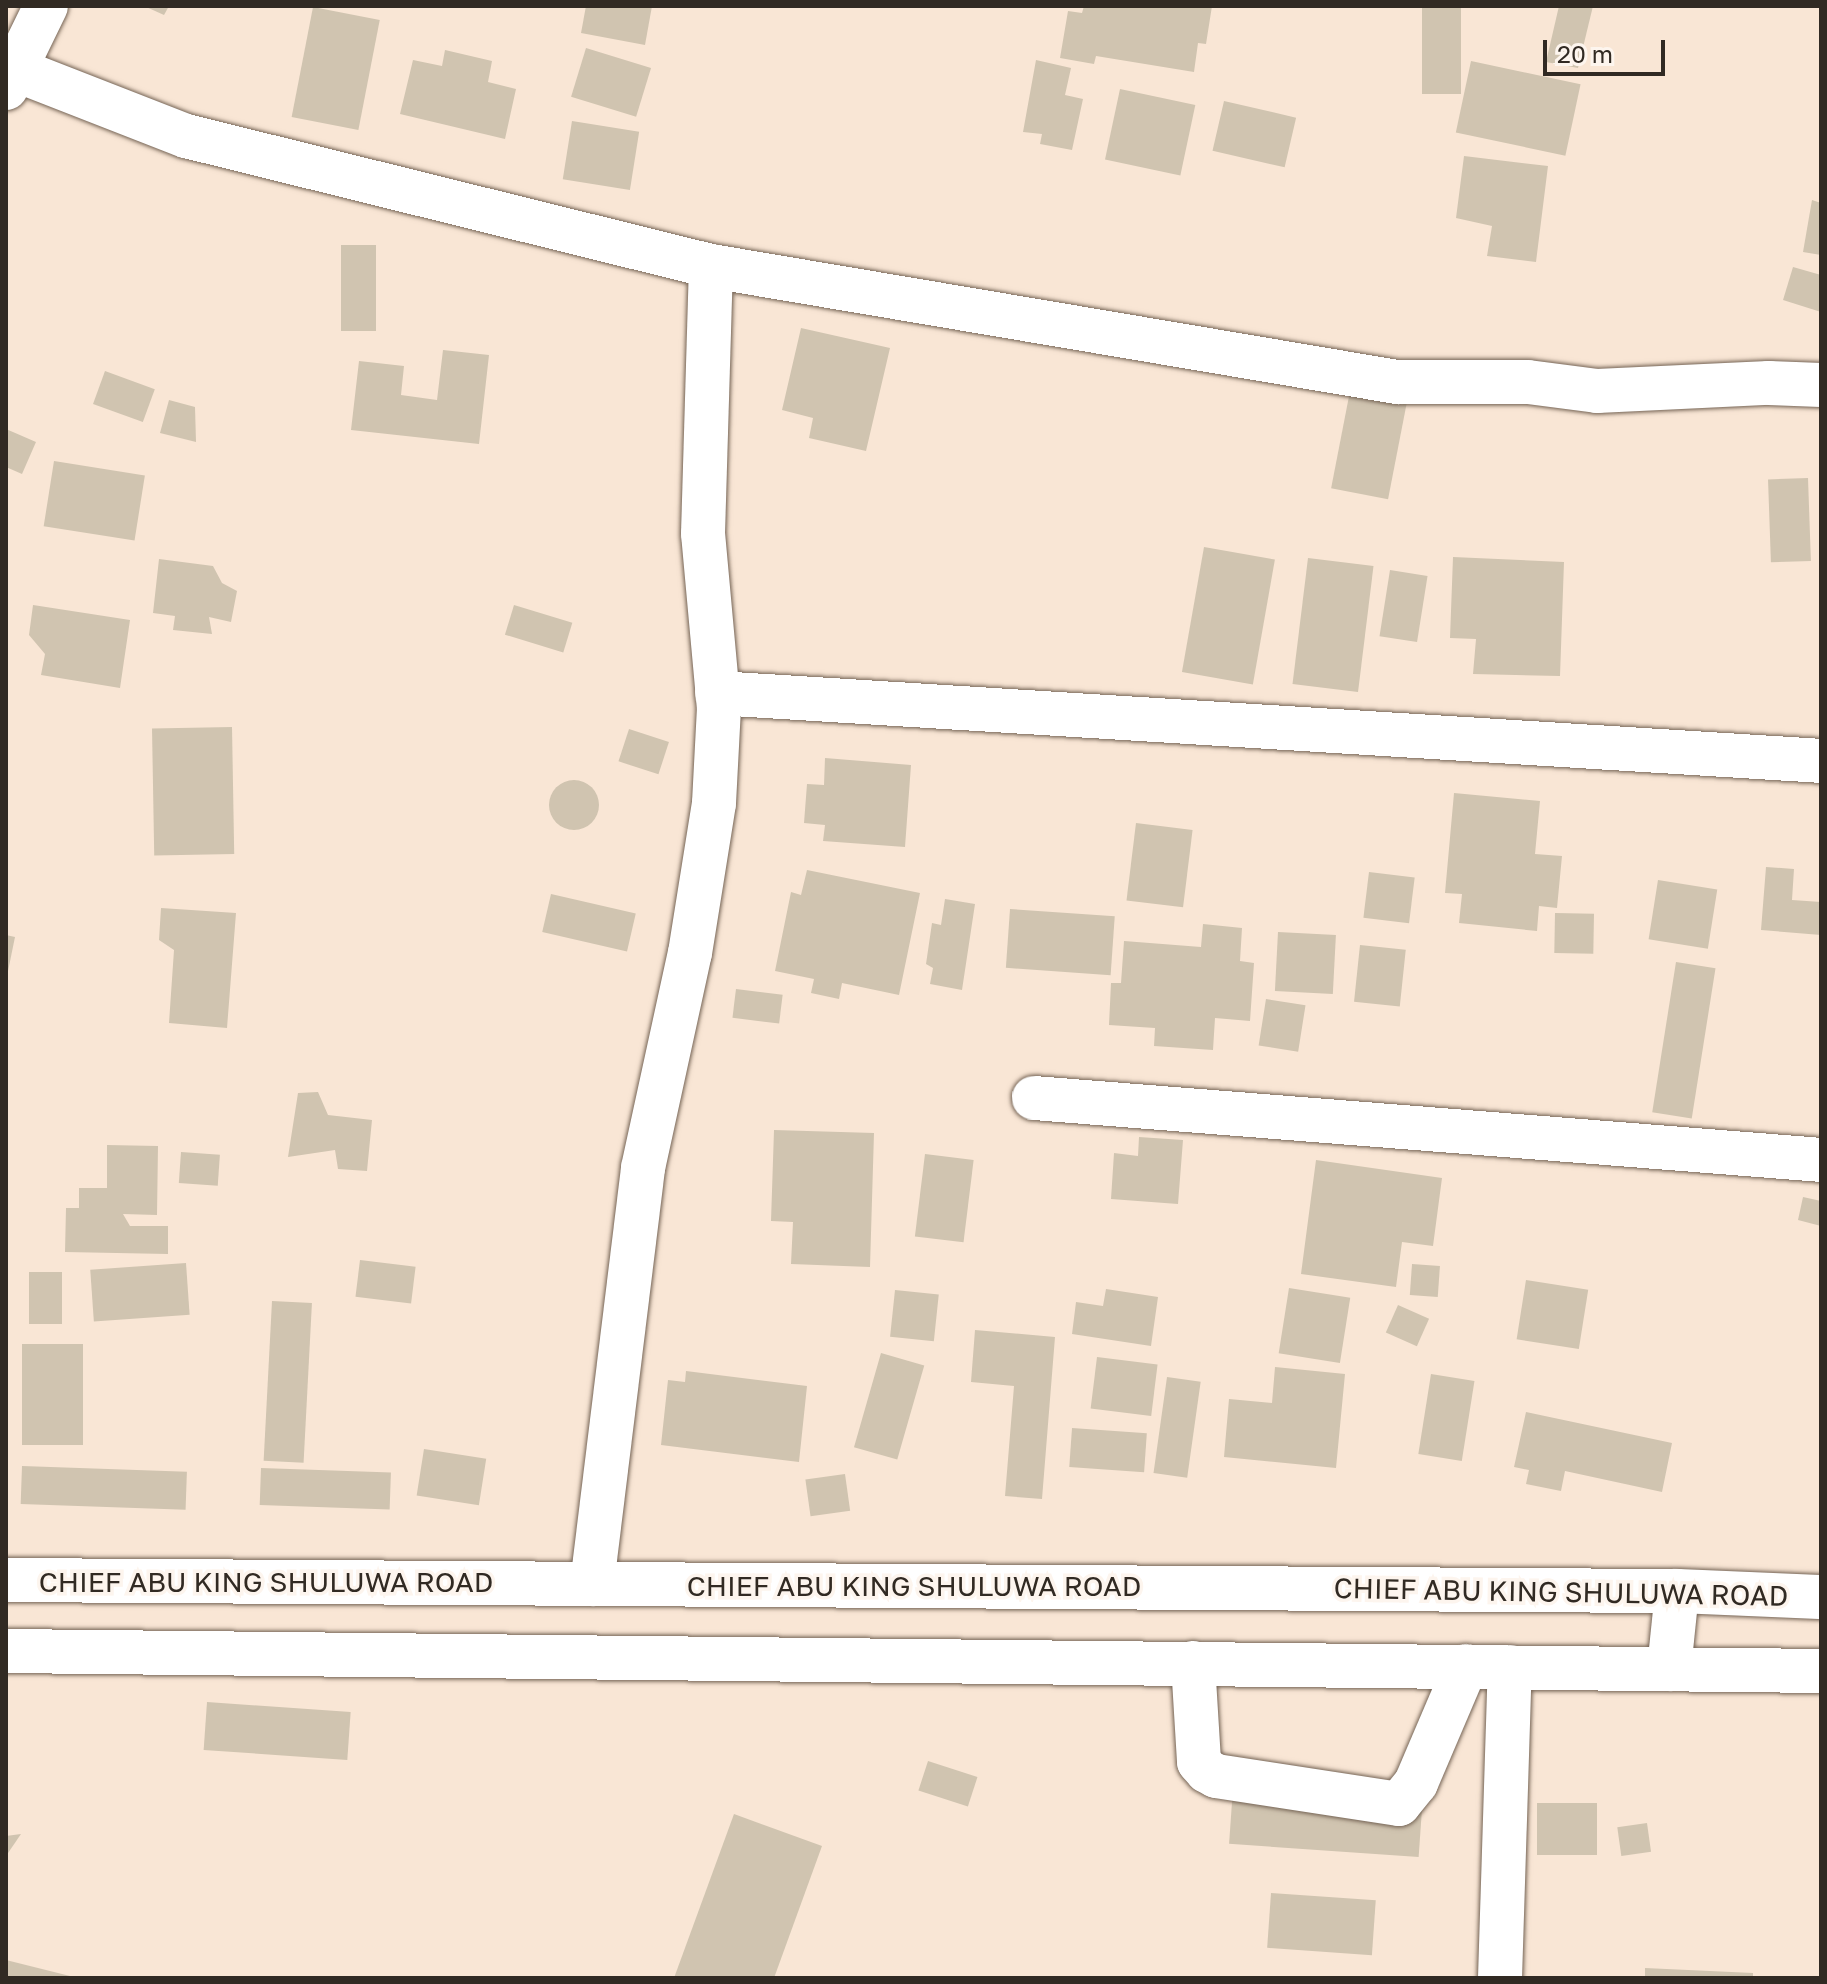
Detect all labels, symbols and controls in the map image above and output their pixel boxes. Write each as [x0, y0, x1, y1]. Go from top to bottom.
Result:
scale bar [1547, 24, 1669, 74]
text: 20 m [1557, 39, 1613, 68]
street label: CHIEF ABU KING SHULUWA ROAD [39, 1565, 493, 1599]
street label: CHIEF ABU KING SHULUWA ROAD [687, 1569, 1141, 1603]
street label: CHIEF ABU KING SHULUWA ROAD [1333, 1571, 1789, 1613]

